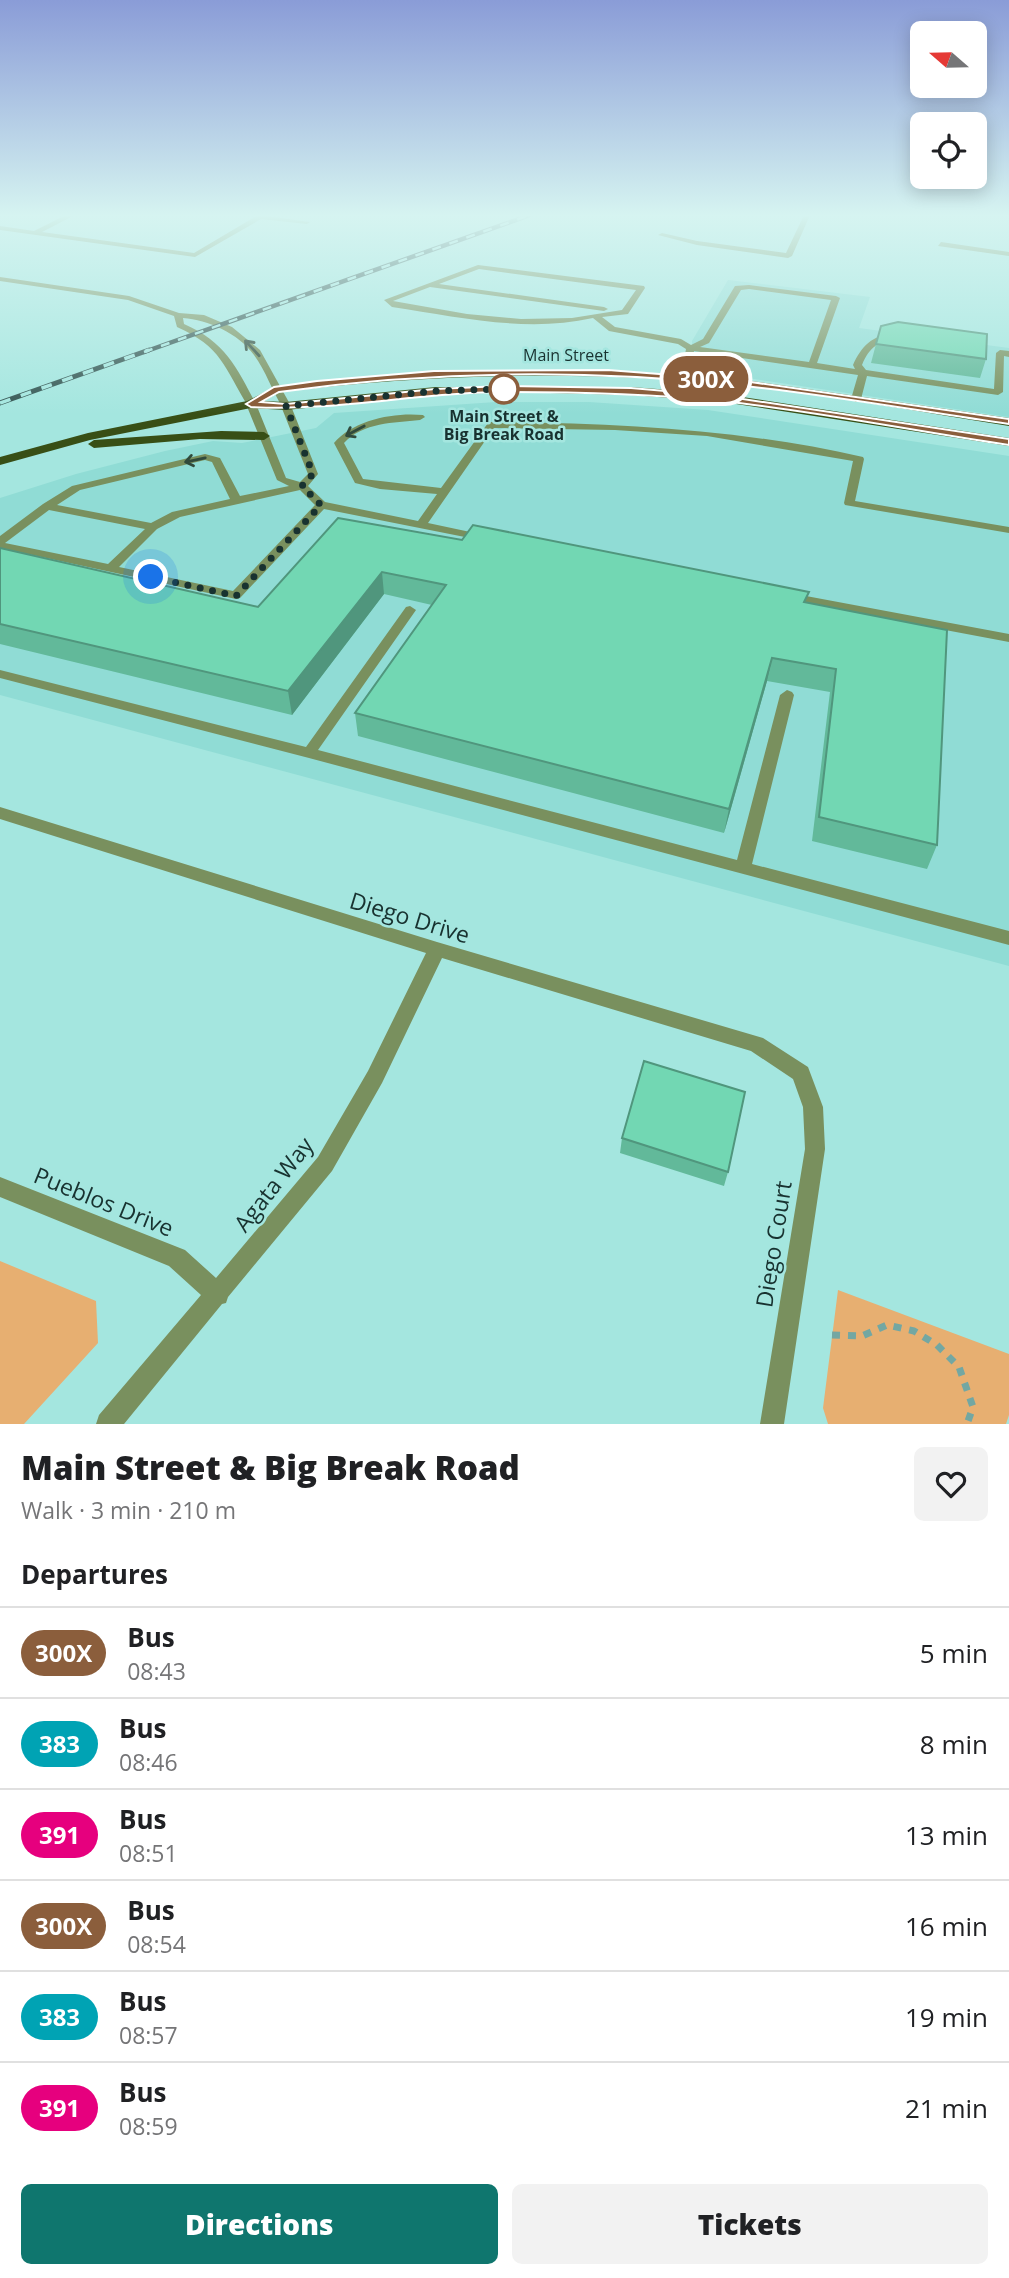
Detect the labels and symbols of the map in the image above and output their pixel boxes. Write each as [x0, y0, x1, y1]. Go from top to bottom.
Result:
north arrow [910, 21, 987, 98]
one-way arrow [244, 339, 260, 357]
street label: Main Street [523, 344, 609, 366]
line badge: 300X [657, 356, 755, 402]
marker: Main Street & Big Break Road [489, 374, 519, 404]
place label: Main Street & Big Break Road [444, 405, 564, 445]
one-way arrow [345, 424, 365, 438]
one-way arrow [184, 454, 207, 468]
your location [133, 559, 168, 594]
street label: Diego Drive [346, 884, 474, 950]
street label: Agata Way [226, 1130, 320, 1238]
street label: Pueblos Drive [29, 1158, 179, 1244]
street label: Diego Court [747, 1178, 799, 1310]

